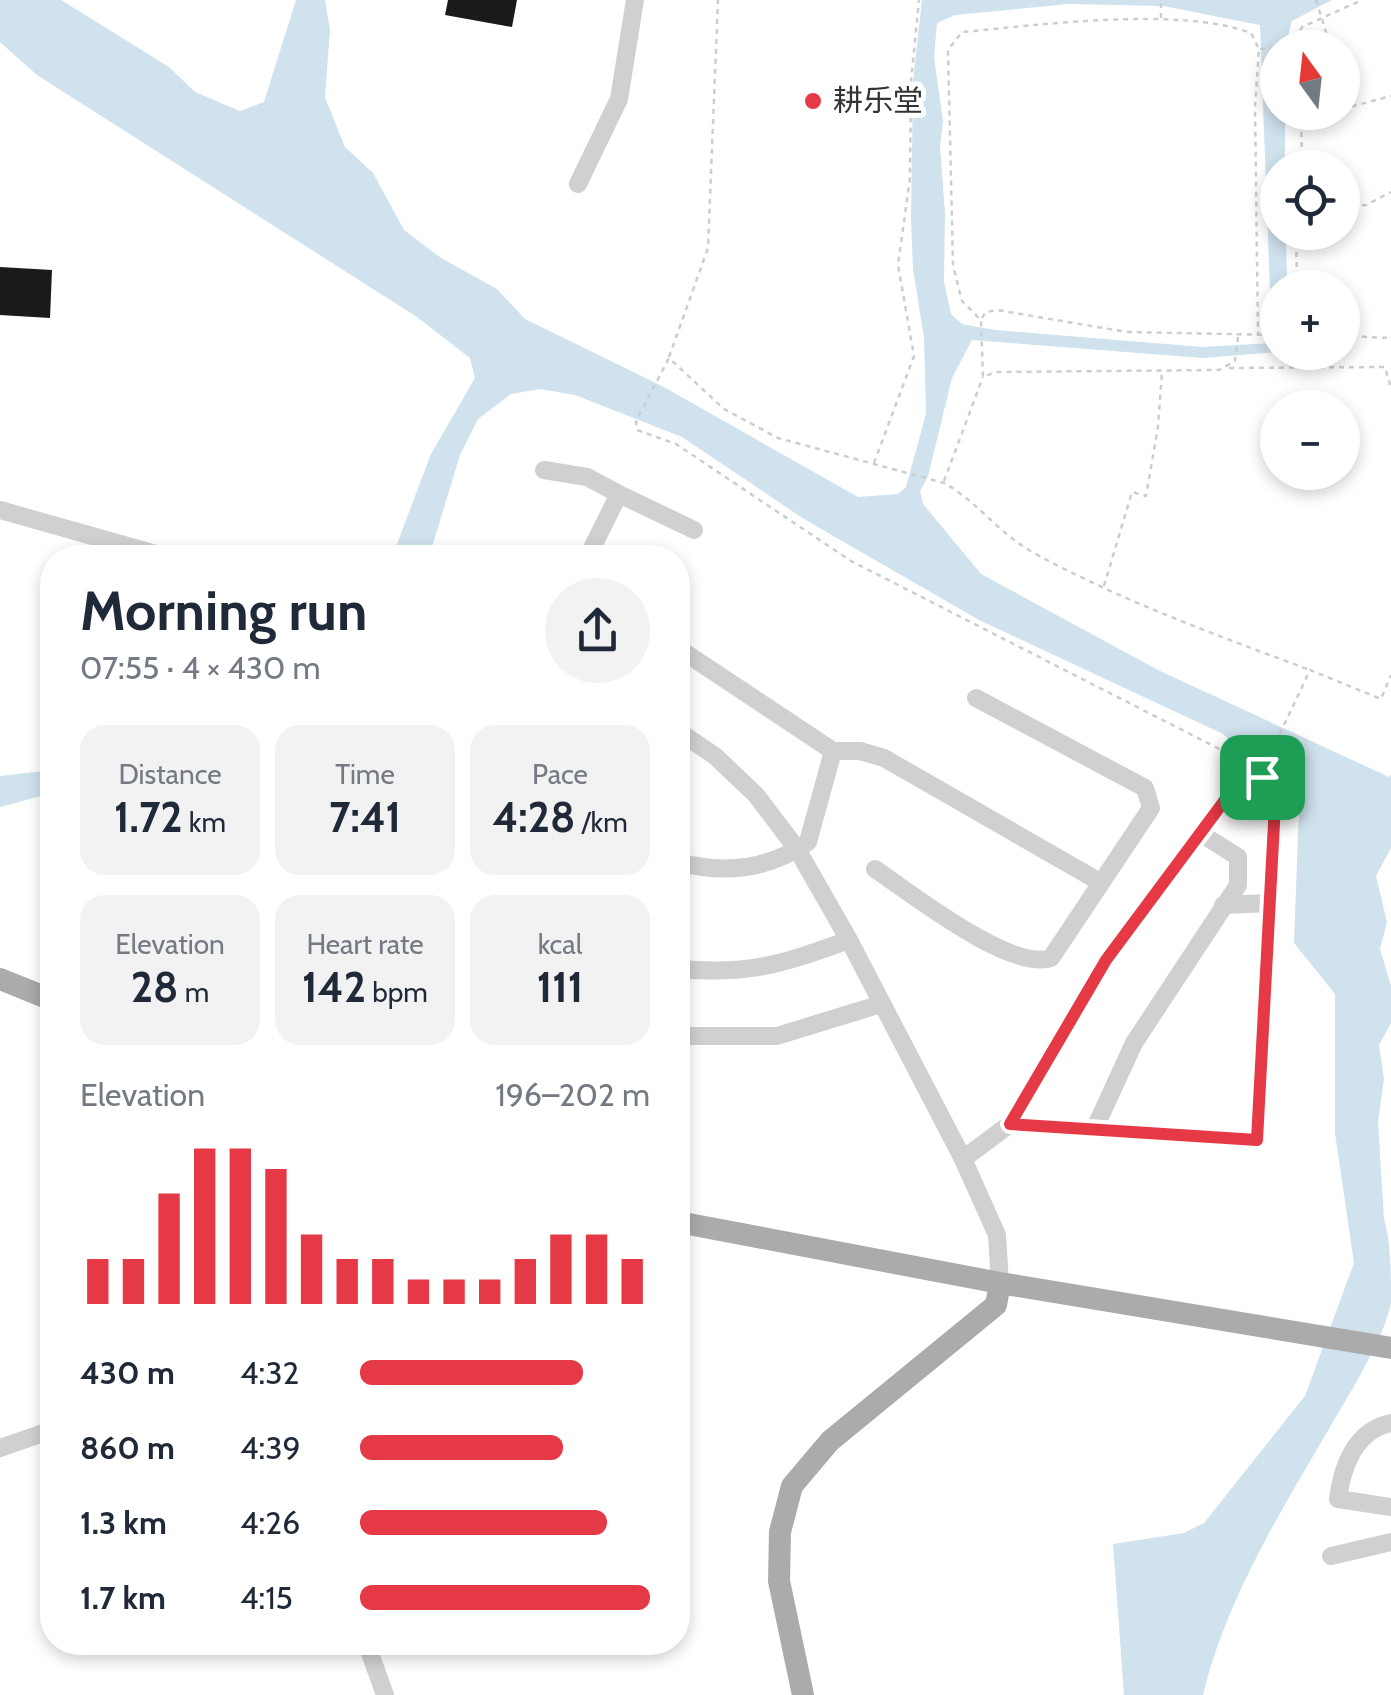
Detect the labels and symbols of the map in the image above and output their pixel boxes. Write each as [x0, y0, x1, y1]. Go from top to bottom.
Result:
north arrow [1260, 30, 1360, 130]
place label: 耕乐堂 [833, 82, 923, 119]
marker: 耕乐堂 [802, 90, 824, 112]
pin [1220, 735, 1305, 820]

